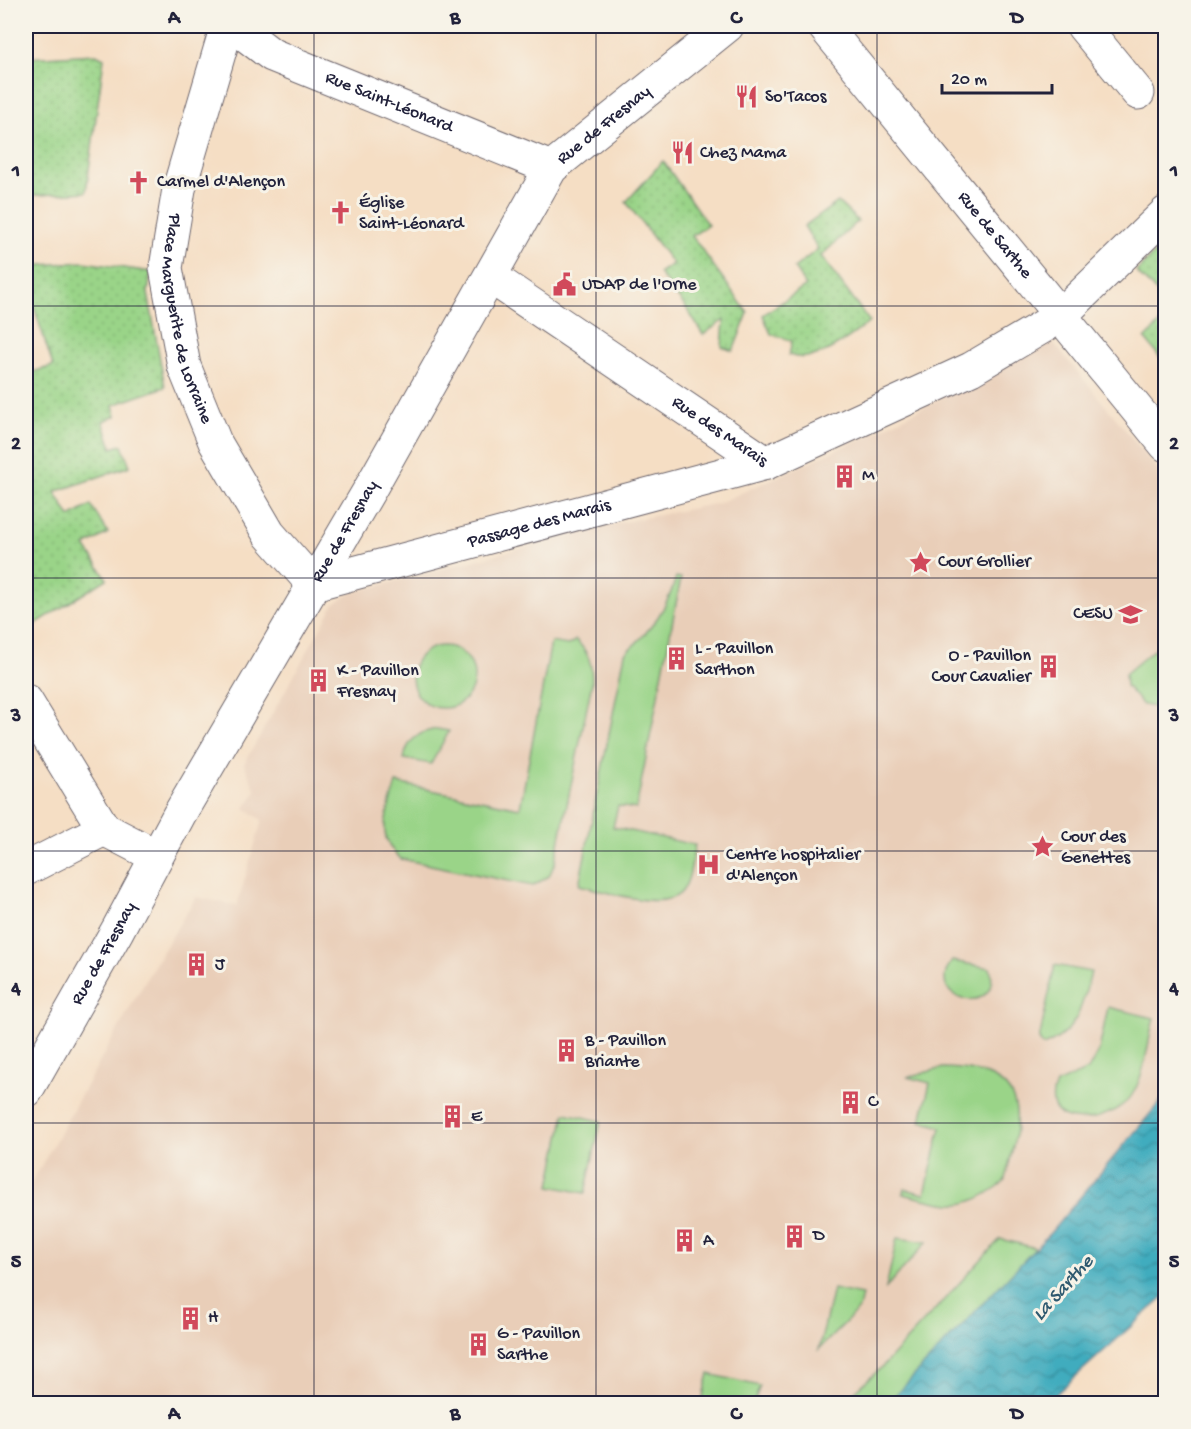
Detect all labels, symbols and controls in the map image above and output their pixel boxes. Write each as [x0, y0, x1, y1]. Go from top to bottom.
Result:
text: A [167, 8, 182, 31]
text: B [449, 8, 461, 31]
text: C [730, 8, 744, 31]
text: D [1008, 8, 1024, 31]
scale bar [942, 57, 1052, 95]
street label: Rue Saint-Léonard [322, 67, 457, 138]
text: 20 m [951, 70, 987, 91]
street label: Rue de Fresnay [553, 81, 655, 169]
restaurant icon: So'Tacos [734, 84, 760, 110]
place label: So'Tacos [765, 87, 828, 108]
restaurant icon: Chez Mama [669, 140, 695, 166]
place label: Chez Mama [700, 143, 787, 164]
text: 1 [11, 161, 20, 184]
text: 1 [1169, 161, 1178, 184]
church icon: Carmel d'Alençon [126, 169, 152, 195]
place label: Carmel d'Alençon [157, 172, 285, 193]
street label: Rue de Sarthe [953, 187, 1037, 284]
place label: Église Saint-Léonard [359, 193, 465, 235]
church icon: Église Saint-Léonard [328, 200, 354, 226]
street label: Place Marguerite de Lorraine [155, 211, 217, 428]
public building icon: UDAP de l'Orne [551, 272, 577, 298]
place label: UDAP de l'Orne [582, 275, 697, 296]
street label: Rue des Marais [668, 392, 773, 472]
text: 2 [11, 434, 21, 457]
text: 2 [1169, 434, 1179, 457]
building icon: M [831, 463, 857, 489]
place label: M [862, 466, 875, 487]
street label: Rue de Fresnay [307, 477, 383, 586]
street label: Passage des Marais [464, 494, 614, 553]
place icon: Cour Grollier [907, 549, 933, 575]
place label: Cour Grollier [938, 552, 1032, 573]
school or university icon: CESU [1118, 601, 1144, 627]
place label: CESU [1073, 604, 1113, 625]
place label: L - Pavillon Sarthon [695, 639, 774, 681]
building icon: L - Pavillon Sarthon [664, 646, 690, 672]
place label: O - Pavillon Cour Cavalier [932, 646, 1033, 688]
building icon: O - Pavillon Cour Cavalier [1036, 653, 1062, 679]
place label: K - Pavillon Fresnay [336, 661, 419, 703]
building icon: K - Pavillon Fresnay [306, 668, 332, 694]
text: 3 [10, 706, 21, 729]
text: 3 [1168, 706, 1179, 729]
place label: Cour des Genettes [1061, 827, 1131, 869]
place icon: Cour des Genettes [1030, 834, 1056, 860]
place label: Centre hospitalier d'Alençon [726, 845, 862, 887]
hospital icon: Centre hospitalier d'Alençon [695, 852, 721, 878]
street label: Rue de Fresnay [67, 898, 141, 1009]
building icon: J [184, 952, 210, 978]
place label: J [215, 955, 226, 976]
text: 4 [10, 979, 21, 1002]
text: 4 [1168, 979, 1179, 1002]
place label: B - Pavillon Briante [584, 1031, 666, 1073]
building icon: B - Pavillon Briante [554, 1038, 580, 1064]
building icon: C [837, 1089, 863, 1115]
place label: C [868, 1092, 879, 1113]
building icon: E [440, 1104, 466, 1130]
place label: E [471, 1107, 483, 1128]
building icon: D [782, 1223, 808, 1249]
place label: D [812, 1226, 825, 1247]
building icon: A [672, 1228, 698, 1254]
place label: A [703, 1231, 715, 1252]
water label: La Sarthe [1029, 1251, 1100, 1326]
text: 5 [11, 1252, 22, 1275]
text: 5 [1169, 1252, 1180, 1275]
building icon: H [177, 1305, 203, 1331]
place label: H [208, 1308, 219, 1329]
place label: G - Pavillon Sarthe [497, 1324, 581, 1366]
building icon: G - Pavillon Sarthe [466, 1331, 492, 1357]
text: A [167, 1404, 182, 1427]
text: B [449, 1404, 461, 1427]
text: C [730, 1404, 744, 1427]
text: D [1008, 1404, 1024, 1427]

